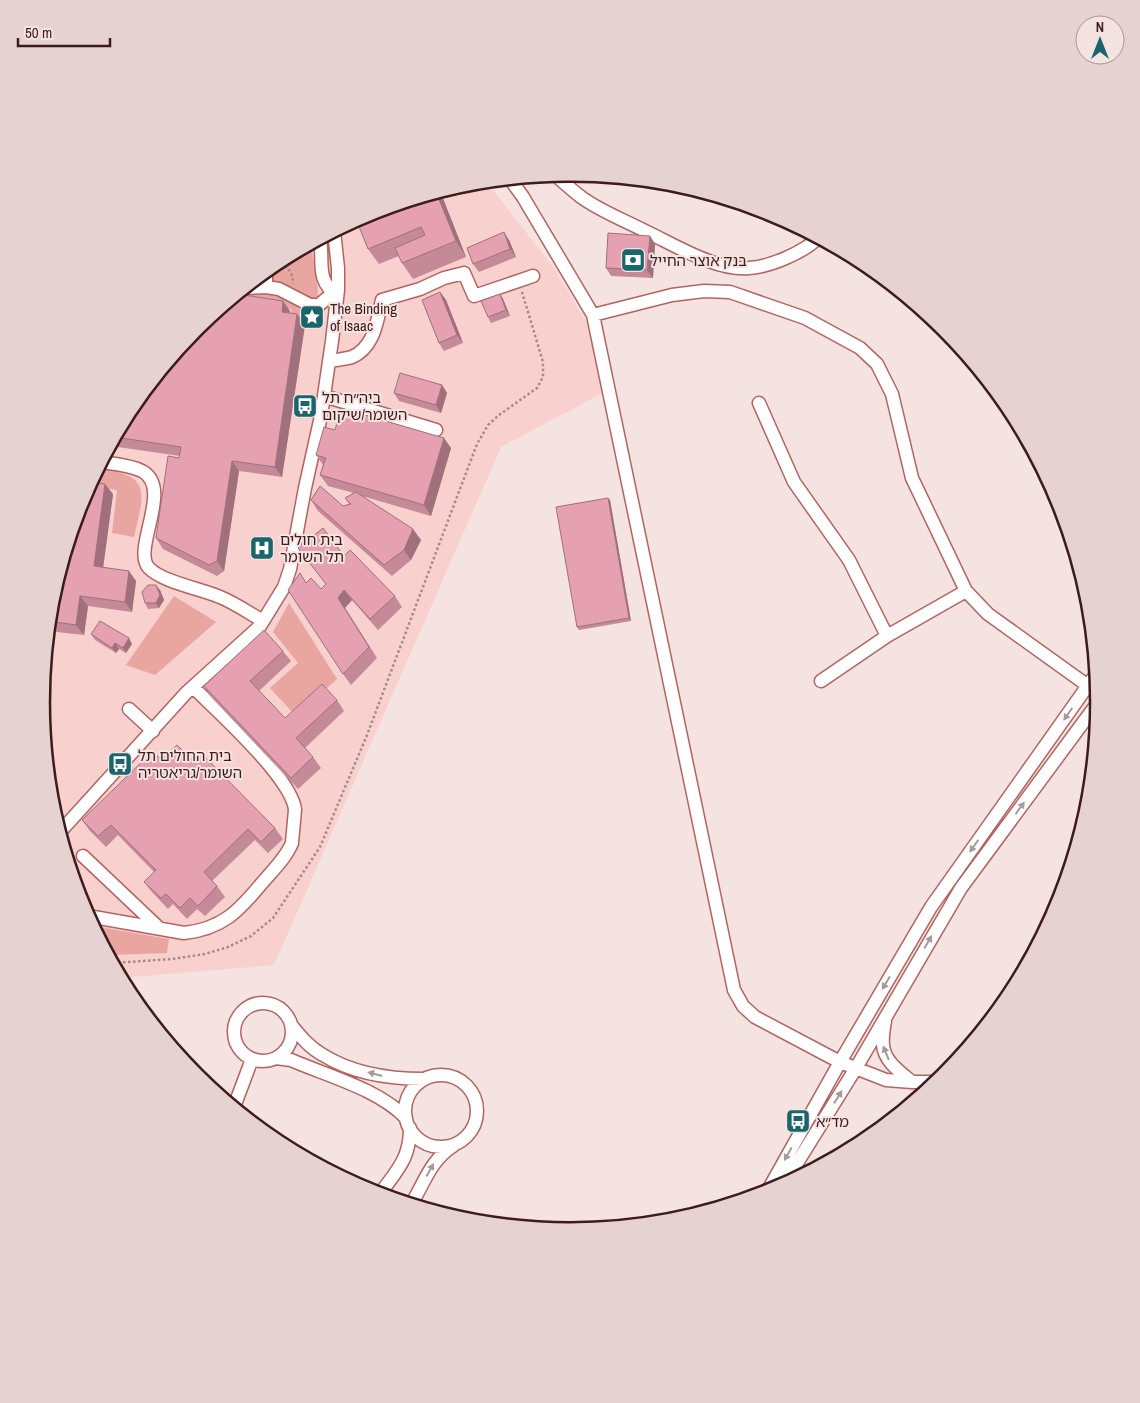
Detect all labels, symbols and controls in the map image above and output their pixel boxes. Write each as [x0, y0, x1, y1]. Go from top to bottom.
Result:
scale bar [18, 15, 110, 47]
north arrow [1075, 15, 1125, 65]
text: N [1096, 18, 1104, 36]
text: 50 m [25, 22, 52, 43]
bank icon: בנק אוצר החייל [620, 247, 646, 273]
place label: בנק אוצר החייל [650, 250, 747, 271]
place label: The Binding of Isaac [330, 298, 397, 336]
place icon: The Binding of Isaac [299, 304, 325, 330]
place label: ביה״ח תל השומר/שיקום [322, 387, 407, 425]
bus stop icon: ביה״ח תל השומר/שיקום [292, 393, 318, 419]
place label: בית חולים תל השומר [280, 529, 344, 567]
hospital icon: בית חולים תל השומר [249, 535, 275, 561]
one-way arrow [1063, 707, 1073, 721]
place label: בית החולים תל השומר/גריאטריה [138, 745, 242, 783]
bus stop icon: בית החולים תל השומר/גריאטריה [107, 751, 133, 777]
one-way arrow [1015, 801, 1025, 815]
one-way arrow [969, 840, 979, 853]
one-way arrow [924, 935, 933, 949]
one-way arrow [882, 977, 891, 990]
one-way arrow [882, 1045, 890, 1060]
one-way arrow [368, 1070, 383, 1078]
one-way arrow [833, 1091, 842, 1104]
bus stop icon: מד״א [785, 1108, 811, 1134]
place label: מד״א [816, 1111, 849, 1132]
one-way arrow [783, 1148, 792, 1161]
one-way arrow [426, 1163, 434, 1177]

